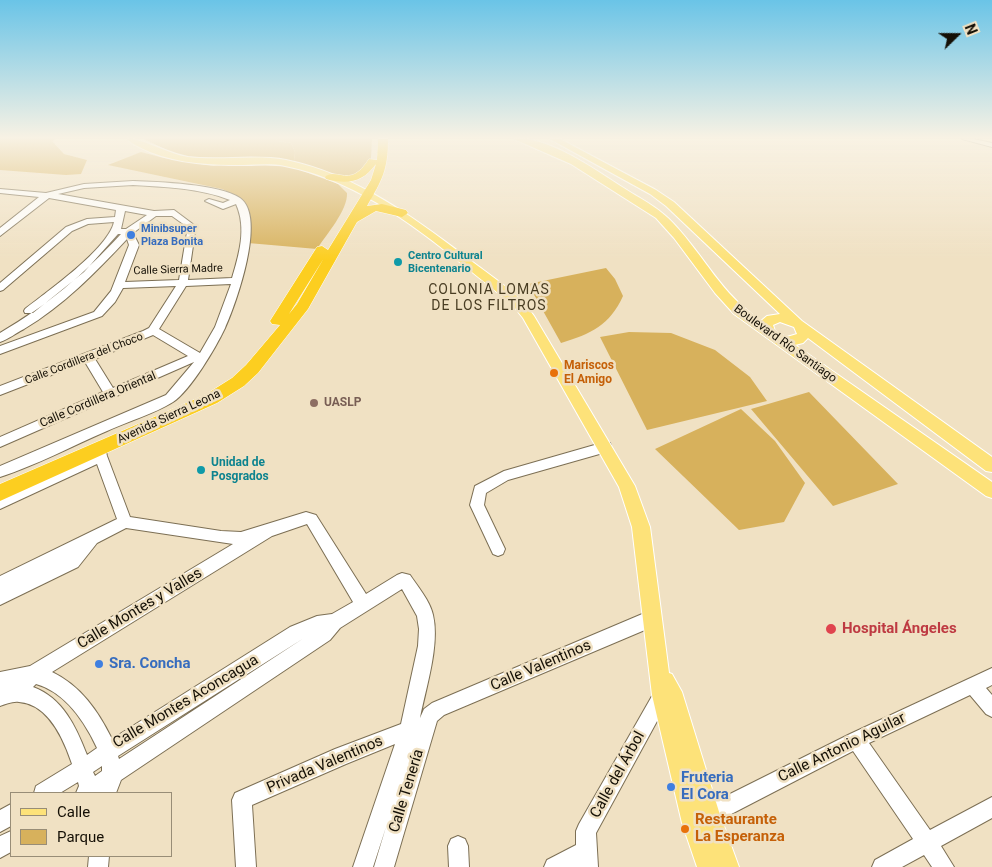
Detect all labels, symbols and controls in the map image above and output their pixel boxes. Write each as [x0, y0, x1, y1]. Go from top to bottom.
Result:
north arrow [932, 10, 982, 60]
text: N [962, 22, 980, 37]
place label: Minibsuper Plaza Bonita [141, 222, 203, 248]
marker: Minibsuper Plaza Bonita [125, 229, 137, 241]
place label: Centro Cultural Bicentenario [408, 249, 483, 275]
marker: Centro Cultural Bicentenario [392, 256, 404, 268]
street label: Calle Sierra Madre [133, 262, 223, 278]
district label: COLONIA LOMAS DE LOS FILTROS [427, 282, 551, 314]
street label: Boulevard Río Santiago [731, 302, 839, 386]
street label: Calle Cordillera del Choco [23, 330, 145, 388]
place label: Mariscos El Amigo [564, 359, 614, 387]
marker: Mariscos El Amigo [548, 367, 560, 379]
street label: Calle Cordillera Oriental [38, 369, 158, 431]
street label: Avenida Sierra Leona [115, 387, 223, 447]
place label: UASLP [324, 396, 361, 410]
marker: UASLP [308, 397, 320, 409]
place label: Unidad de Posgrados [211, 456, 269, 484]
marker: Unidad de Posgrados [195, 464, 207, 476]
street label: Calle Montes y Valles [74, 565, 206, 653]
place label: Hospital Ángeles [842, 620, 957, 638]
marker: Hospital Ángeles [824, 622, 838, 636]
street label: Calle Valentinos [488, 637, 594, 695]
street label: Calle Montes Aconcagua [110, 651, 262, 753]
place label: Sra. Concha [109, 655, 191, 673]
marker: Sra. Concha [93, 658, 105, 670]
street label: Calle Antonio Aguilar [775, 709, 909, 787]
street label: Calle del Árbol [587, 729, 649, 821]
street label: Privada Valentinos [264, 732, 386, 798]
street label: Calle Tenería [386, 747, 428, 835]
place label: Fruteria El Cora [681, 769, 734, 804]
marker: Fruteria El Cora [665, 781, 677, 793]
legend [10, 792, 172, 857]
text: Calle [57, 803, 90, 821]
place label: Restaurante La Esperanza [695, 811, 785, 846]
marker: Restaurante La Esperanza [679, 823, 691, 835]
text: Parque [57, 828, 104, 846]

